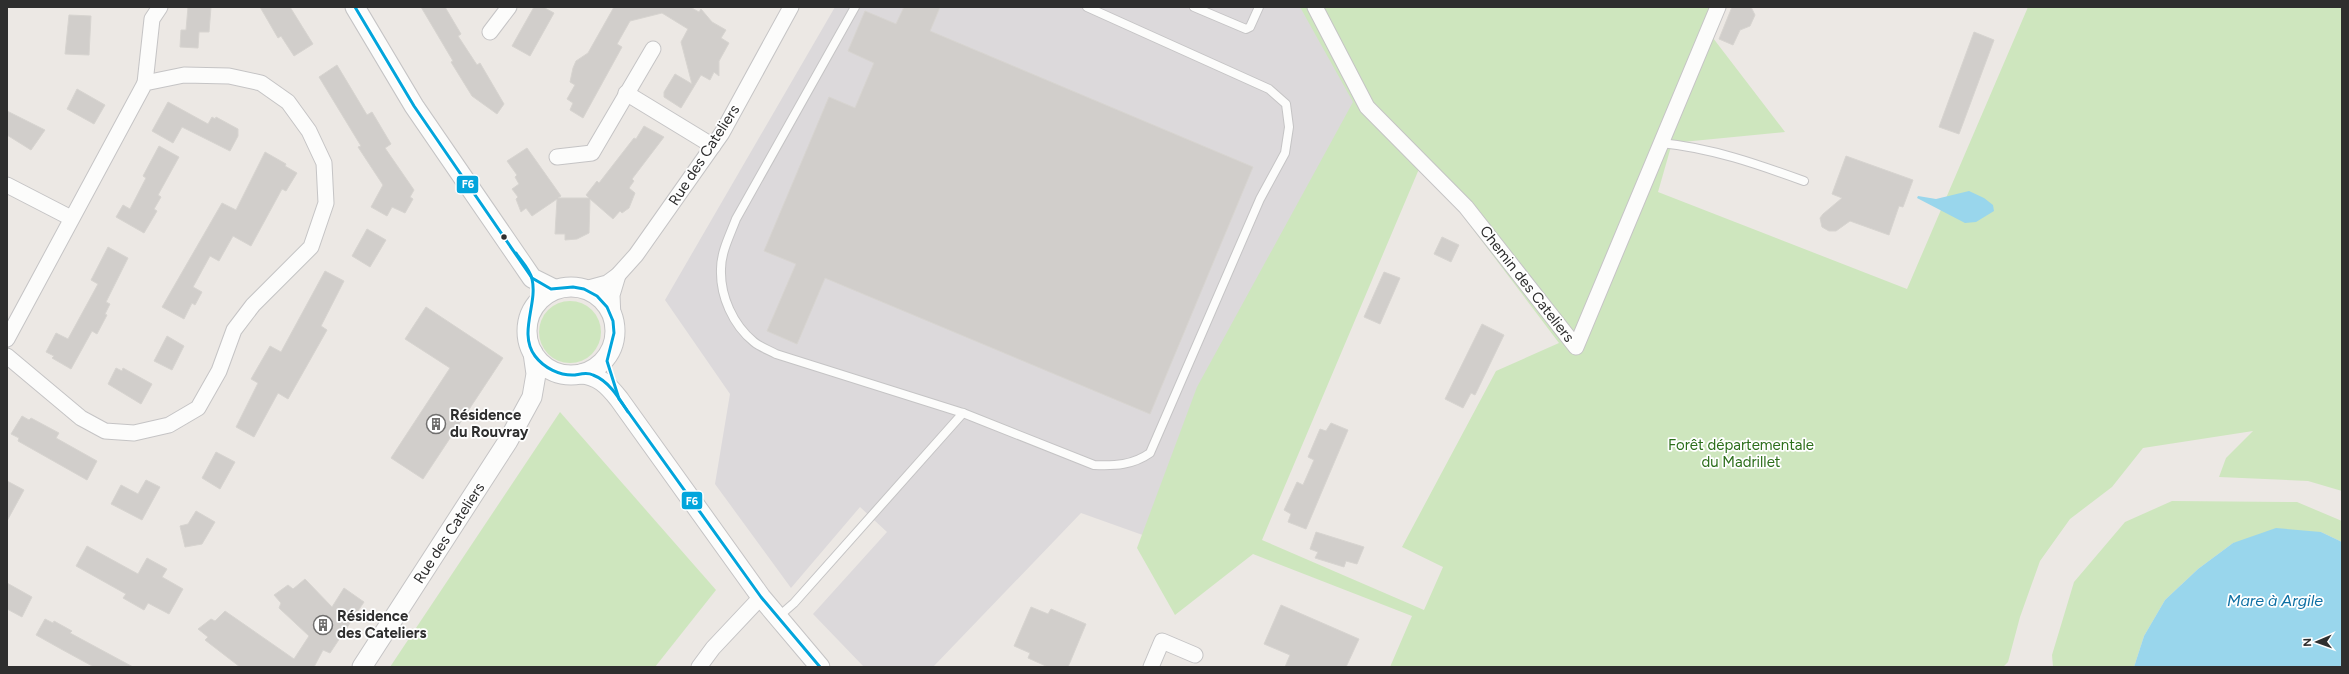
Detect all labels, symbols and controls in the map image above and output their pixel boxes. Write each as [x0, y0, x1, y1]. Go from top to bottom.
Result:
street label: Rue des Cateliers [665, 101, 743, 209]
line badge: F6 [456, 175, 479, 194]
text: F6 [462, 178, 475, 191]
street label: Chemin des Cateliers [1476, 222, 1578, 346]
unlabelled marker [499, 232, 509, 242]
place label: Résidence du Rouvray [450, 406, 529, 441]
building icon: Résidence du Rouvray [425, 413, 447, 435]
park label: Forêt départementale du Madrillet [1668, 436, 1814, 471]
street label: Rue des Cateliers [410, 479, 488, 587]
line badge: F6 [681, 491, 703, 510]
text: F6 [686, 495, 699, 508]
water label: Mare à Argile [2227, 591, 2323, 610]
place label: Résidence des Cateliers [337, 607, 426, 642]
building icon: Résidence des Cateliers [312, 614, 334, 636]
north arrow [2297, 622, 2337, 662]
text: N [2301, 638, 2314, 647]

